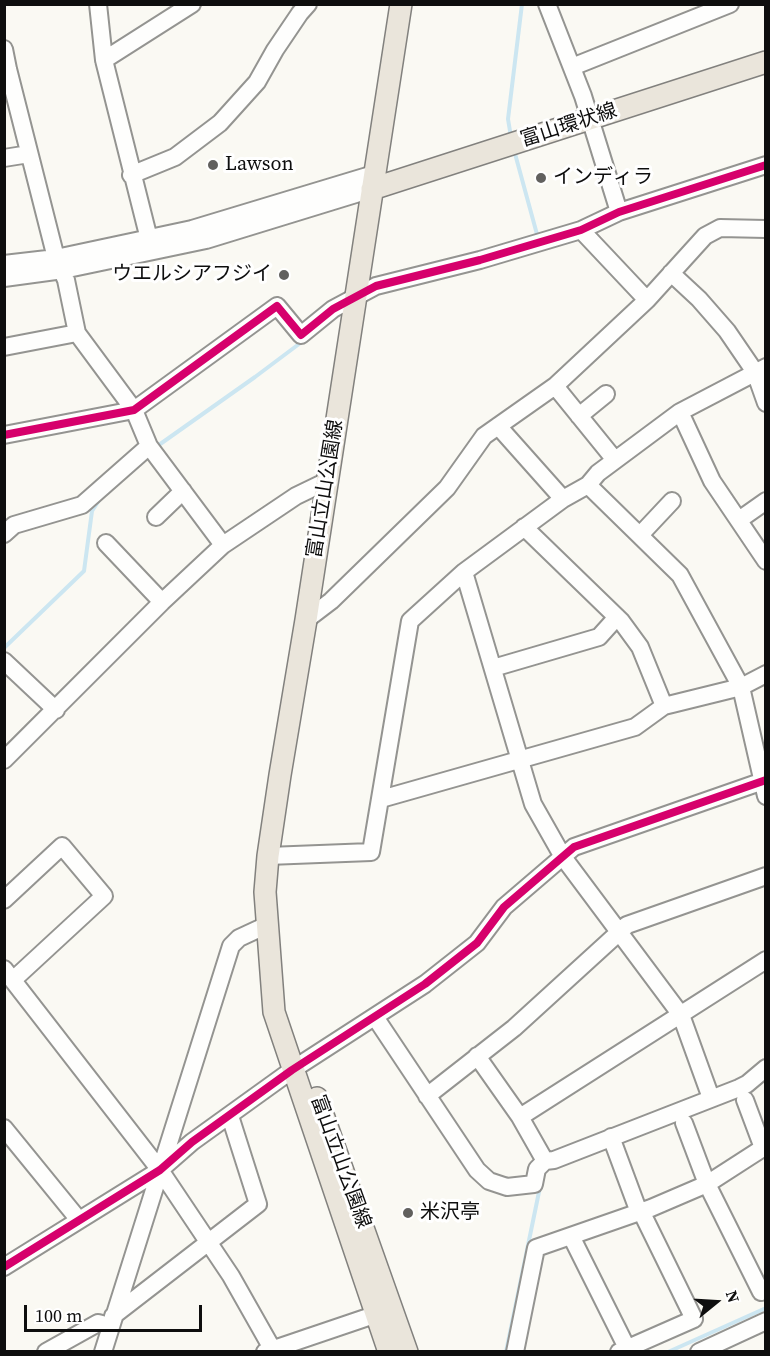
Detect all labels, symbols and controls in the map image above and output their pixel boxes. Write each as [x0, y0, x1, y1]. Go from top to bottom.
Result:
street label: 富山環状線 [518, 99, 620, 153]
place label: Lawson [225, 153, 294, 177]
marker: Lawson [206, 158, 220, 172]
place label: インディラ [553, 166, 653, 190]
marker: インディラ [534, 171, 548, 185]
place label: ウエルシアフジイ [112, 263, 272, 287]
marker: ウエルシアフジイ [277, 268, 291, 282]
street label: 富山立山公園線 [303, 418, 349, 560]
street label: 富山立山公園線 [305, 1092, 375, 1232]
place label: 米沢亭 [420, 1201, 480, 1225]
marker: 米沢亭 [401, 1206, 415, 1220]
north arrow [686, 1272, 746, 1332]
text: N [721, 1287, 745, 1305]
scale bar [27, 1293, 206, 1331]
text: 100 m [35, 1303, 82, 1328]

